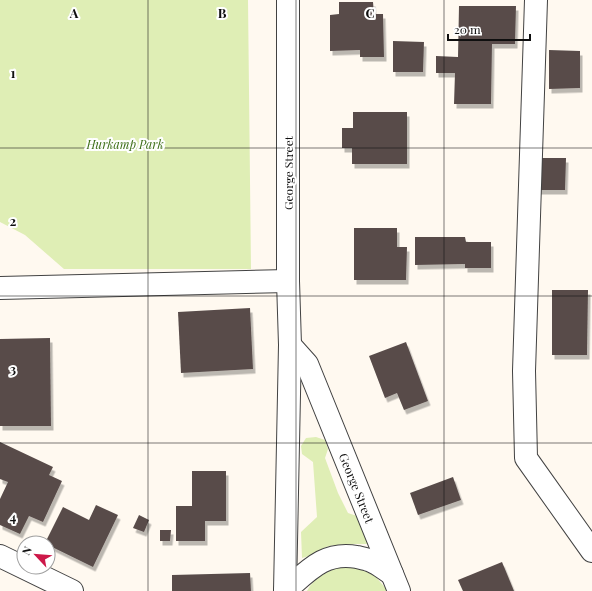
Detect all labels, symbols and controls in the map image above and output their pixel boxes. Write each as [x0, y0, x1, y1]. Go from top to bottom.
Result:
text: A [69, 4, 79, 21]
text: B [218, 4, 227, 21]
text: C [365, 4, 375, 21]
scale bar [448, 16, 530, 42]
text: 20 m [454, 21, 481, 37]
text: 1 [11, 64, 16, 81]
street label: George Street [280, 135, 296, 210]
park label: Hurkamp Park [85, 136, 164, 152]
text: 2 [10, 212, 17, 229]
text: 3 [10, 360, 16, 377]
street label: George Street [336, 451, 379, 526]
text: 4 [10, 508, 17, 525]
north arrow [16, 535, 56, 575]
text: N [18, 543, 35, 557]

